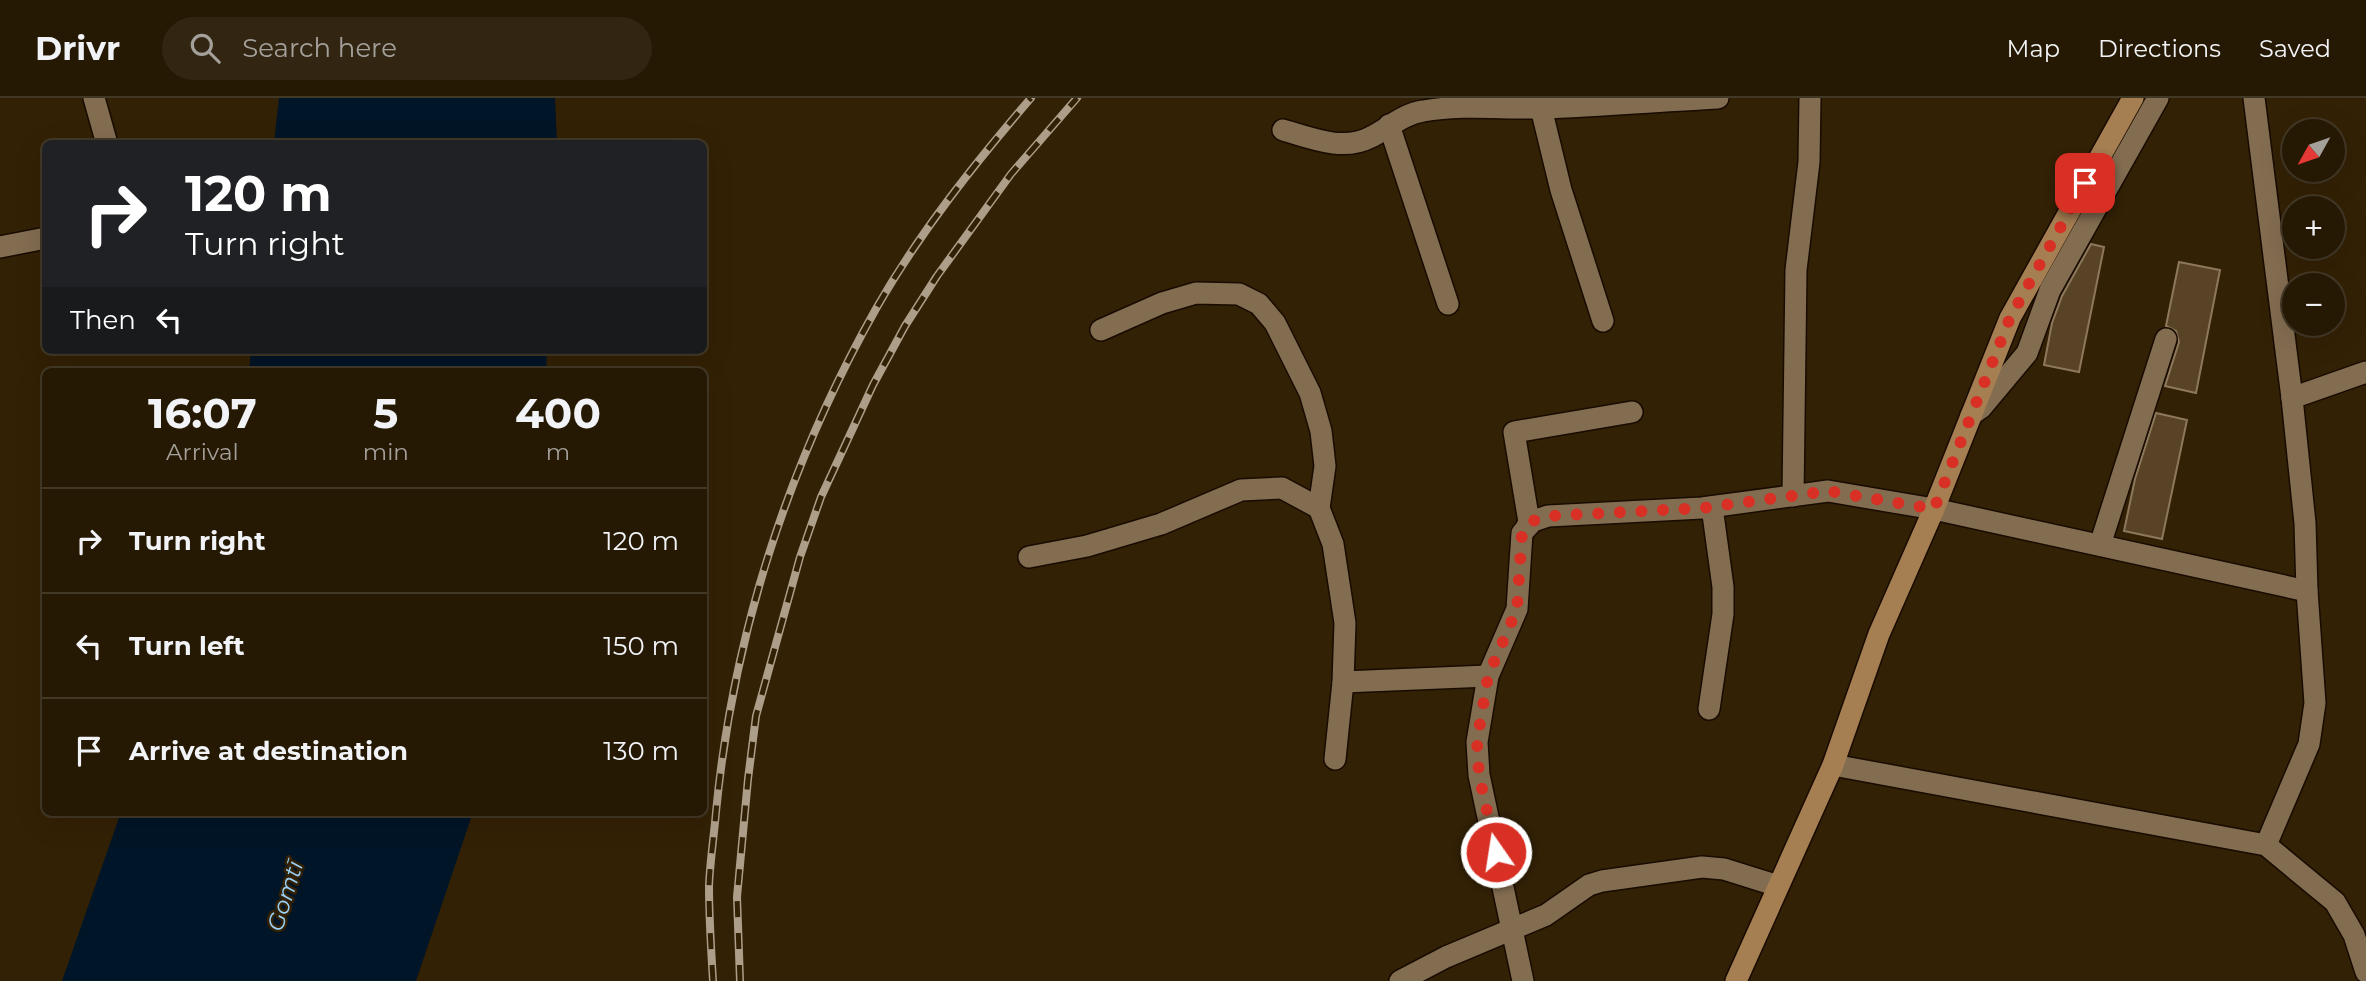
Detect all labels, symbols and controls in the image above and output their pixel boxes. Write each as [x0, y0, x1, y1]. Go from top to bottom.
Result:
search box [162, 17, 652, 80]
text: Drivr [35, 28, 120, 68]
icon: search [186, 29, 224, 67]
text: Search here [242, 32, 397, 64]
text: Map [2007, 34, 2060, 63]
text: Directions [2098, 34, 2221, 63]
text: Saved [2259, 34, 2331, 63]
north arrow [2282, 119, 2345, 182]
map controls [2282, 119, 2345, 336]
pin [2055, 153, 2115, 213]
text: 120 m [185, 164, 332, 223]
icon: arrive [2066, 164, 2104, 202]
icon: right [70, 168, 161, 259]
button: + [2282, 196, 2345, 259]
text: Turn right [185, 224, 345, 263]
button: − [2282, 273, 2345, 336]
icon: left [150, 301, 188, 339]
text: Then [70, 304, 136, 336]
text: 16:07 [148, 387, 257, 439]
text: 5 [373, 387, 398, 439]
text: 400 [515, 387, 601, 439]
text: Arrival [166, 438, 239, 466]
text: min [363, 438, 409, 466]
text: m [546, 438, 570, 466]
icon: right [70, 522, 108, 560]
text: Turn right [129, 525, 265, 557]
text: 120 m [603, 525, 679, 557]
icon: left [70, 627, 108, 665]
text: Turn left [129, 630, 245, 662]
text: 150 m [603, 630, 679, 662]
icon: arrive [70, 732, 108, 770]
text: Arrive at destination [129, 735, 408, 767]
text: 130 m [603, 735, 679, 767]
position arrow [1459, 815, 1533, 889]
water label: Gomtī [261, 856, 309, 935]

